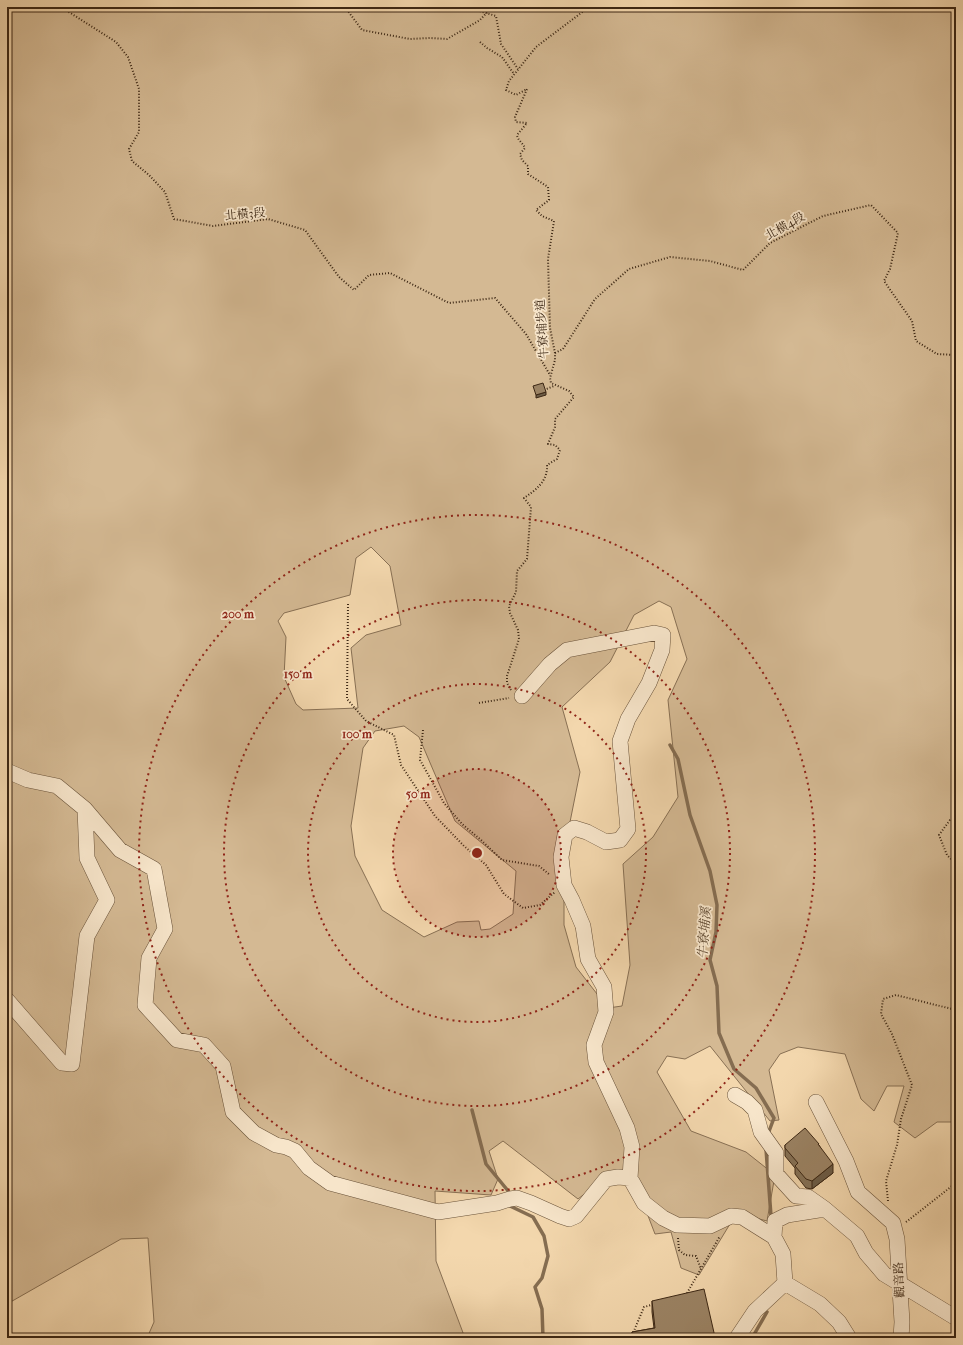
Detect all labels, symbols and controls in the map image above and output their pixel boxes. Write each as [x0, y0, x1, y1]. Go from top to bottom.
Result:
street label: 北橫3段 [224, 205, 266, 223]
street label: 北橫4段 [763, 209, 807, 243]
street label: 牛寮埔步道 [533, 299, 551, 359]
text: 200 m [222, 607, 255, 621]
text: 150 m [284, 667, 313, 681]
text: 100 m [342, 727, 373, 741]
text: 50 m [406, 787, 431, 801]
centre of rings [470, 846, 484, 860]
water label: 牛寮埔溪 [695, 905, 713, 959]
street label: 觀音路 [891, 1262, 907, 1298]

